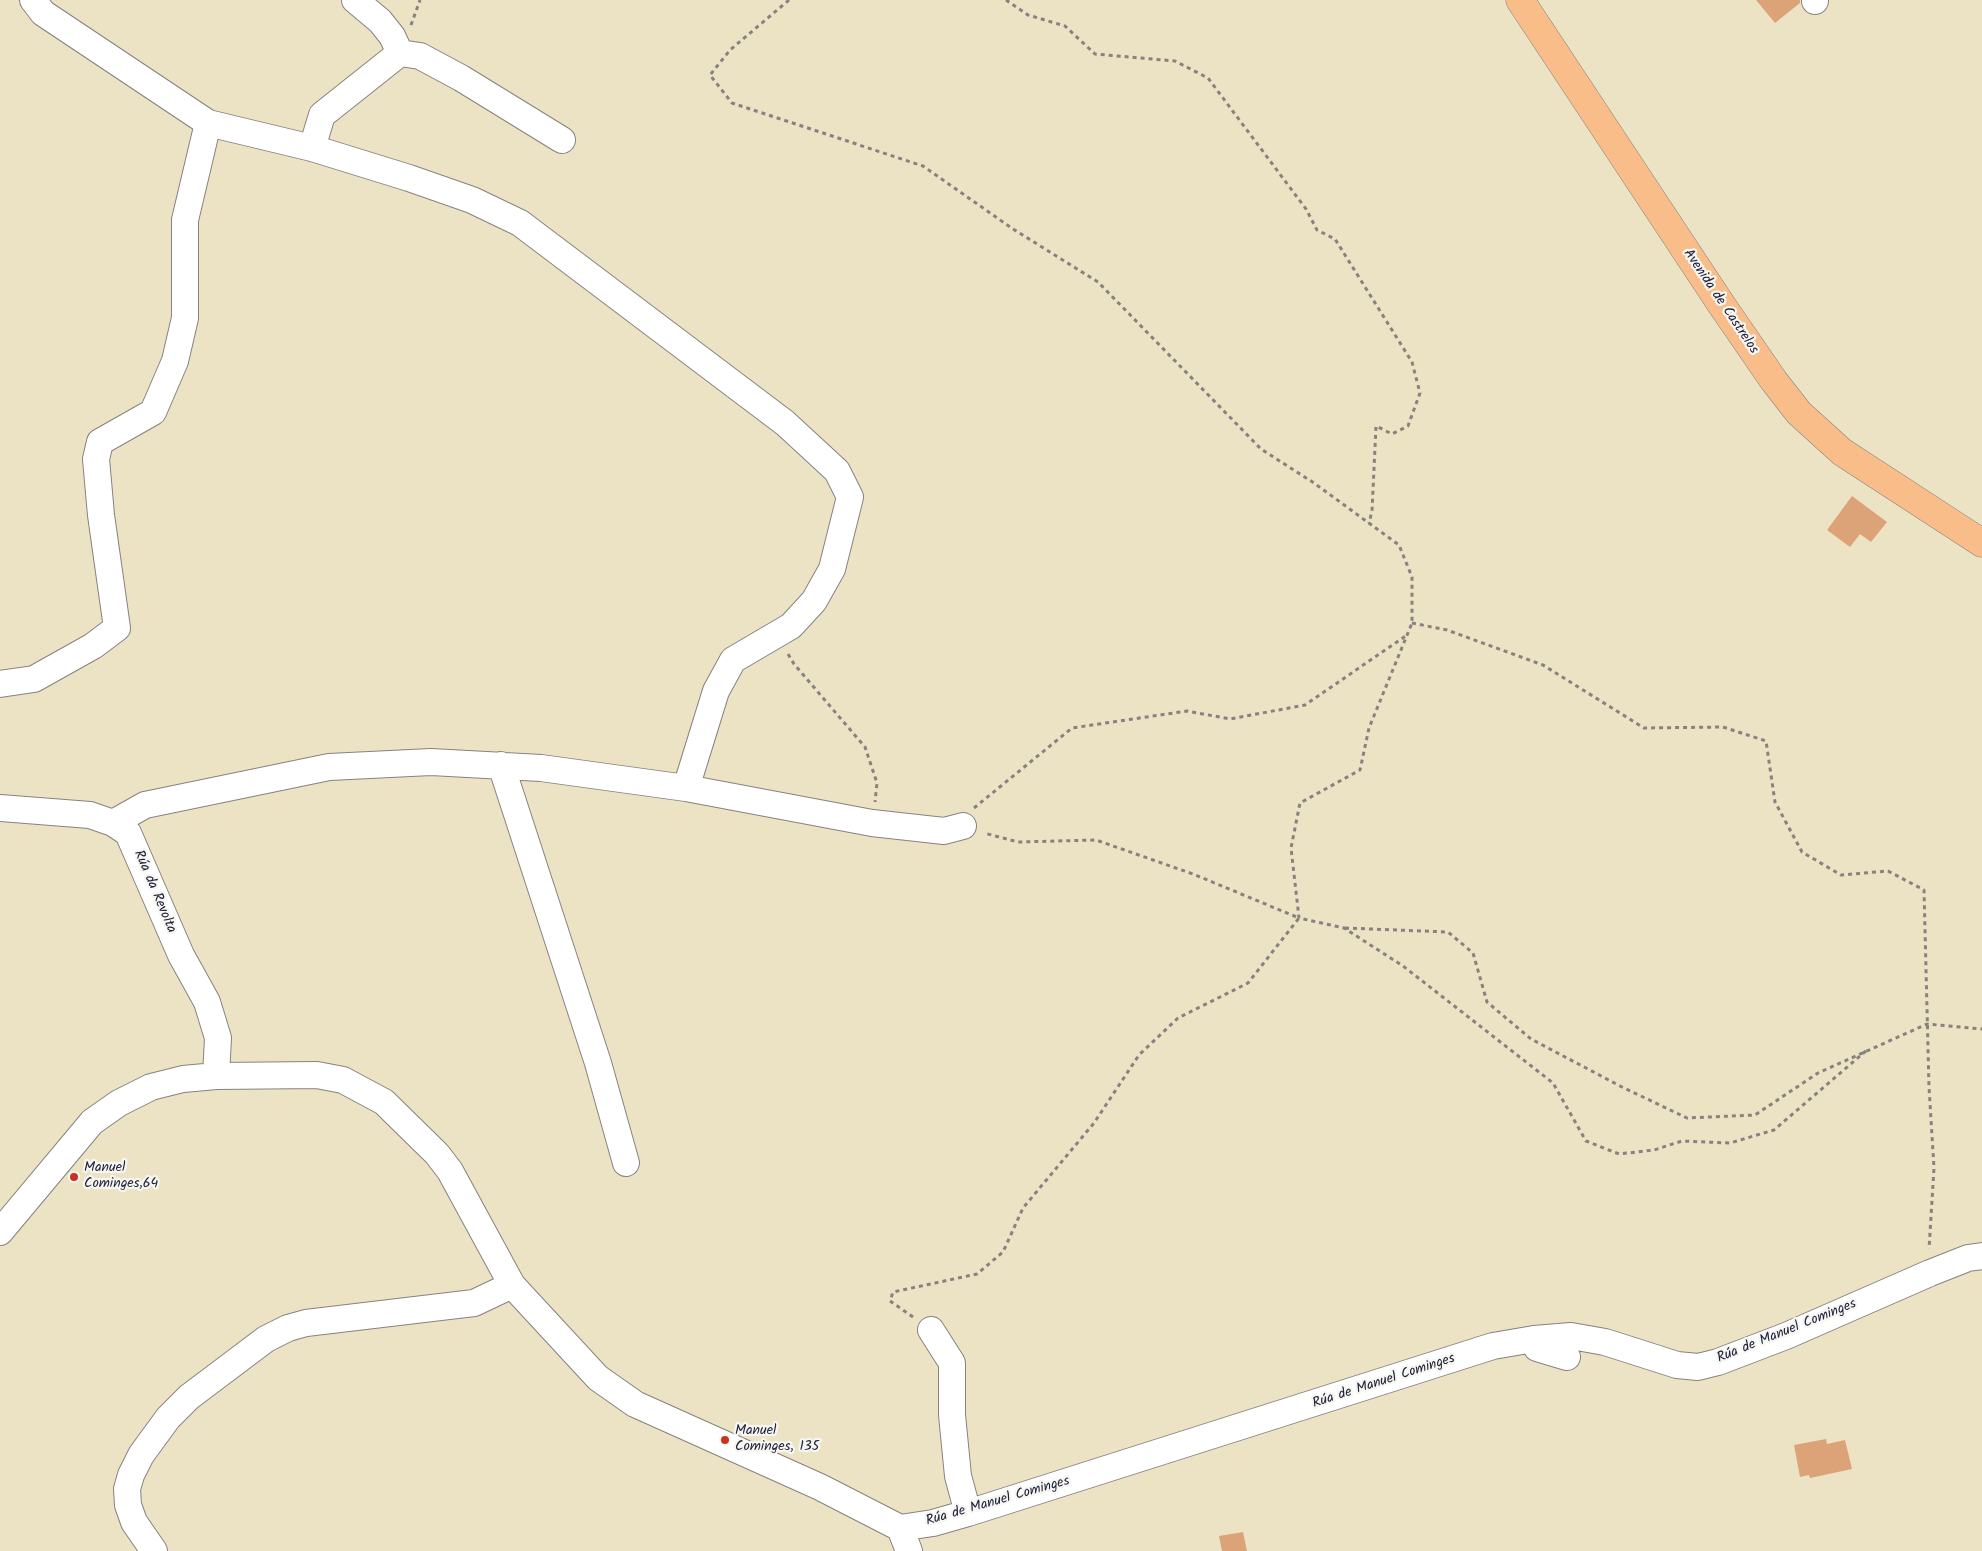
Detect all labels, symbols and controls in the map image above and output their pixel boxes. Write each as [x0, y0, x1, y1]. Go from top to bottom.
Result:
street label: Avenida de Castrelos [1679, 246, 1761, 358]
street label: Rúa da Revolta [129, 848, 179, 936]
place label: Manuel Cominges,64 [84, 1161, 158, 1194]
marker: Manuel Cominges,64 [68, 1171, 80, 1183]
street label: Rúa de Manuel Cominges [1715, 1296, 1859, 1368]
street label: Rúa de Manuel Cominges [1311, 1351, 1457, 1413]
place label: Manuel Cominges, 135 [735, 1424, 819, 1456]
marker: Manuel Cominges, 135 [719, 1434, 731, 1446]
street label: Rúa de Manuel Cominges [924, 1473, 1072, 1531]

